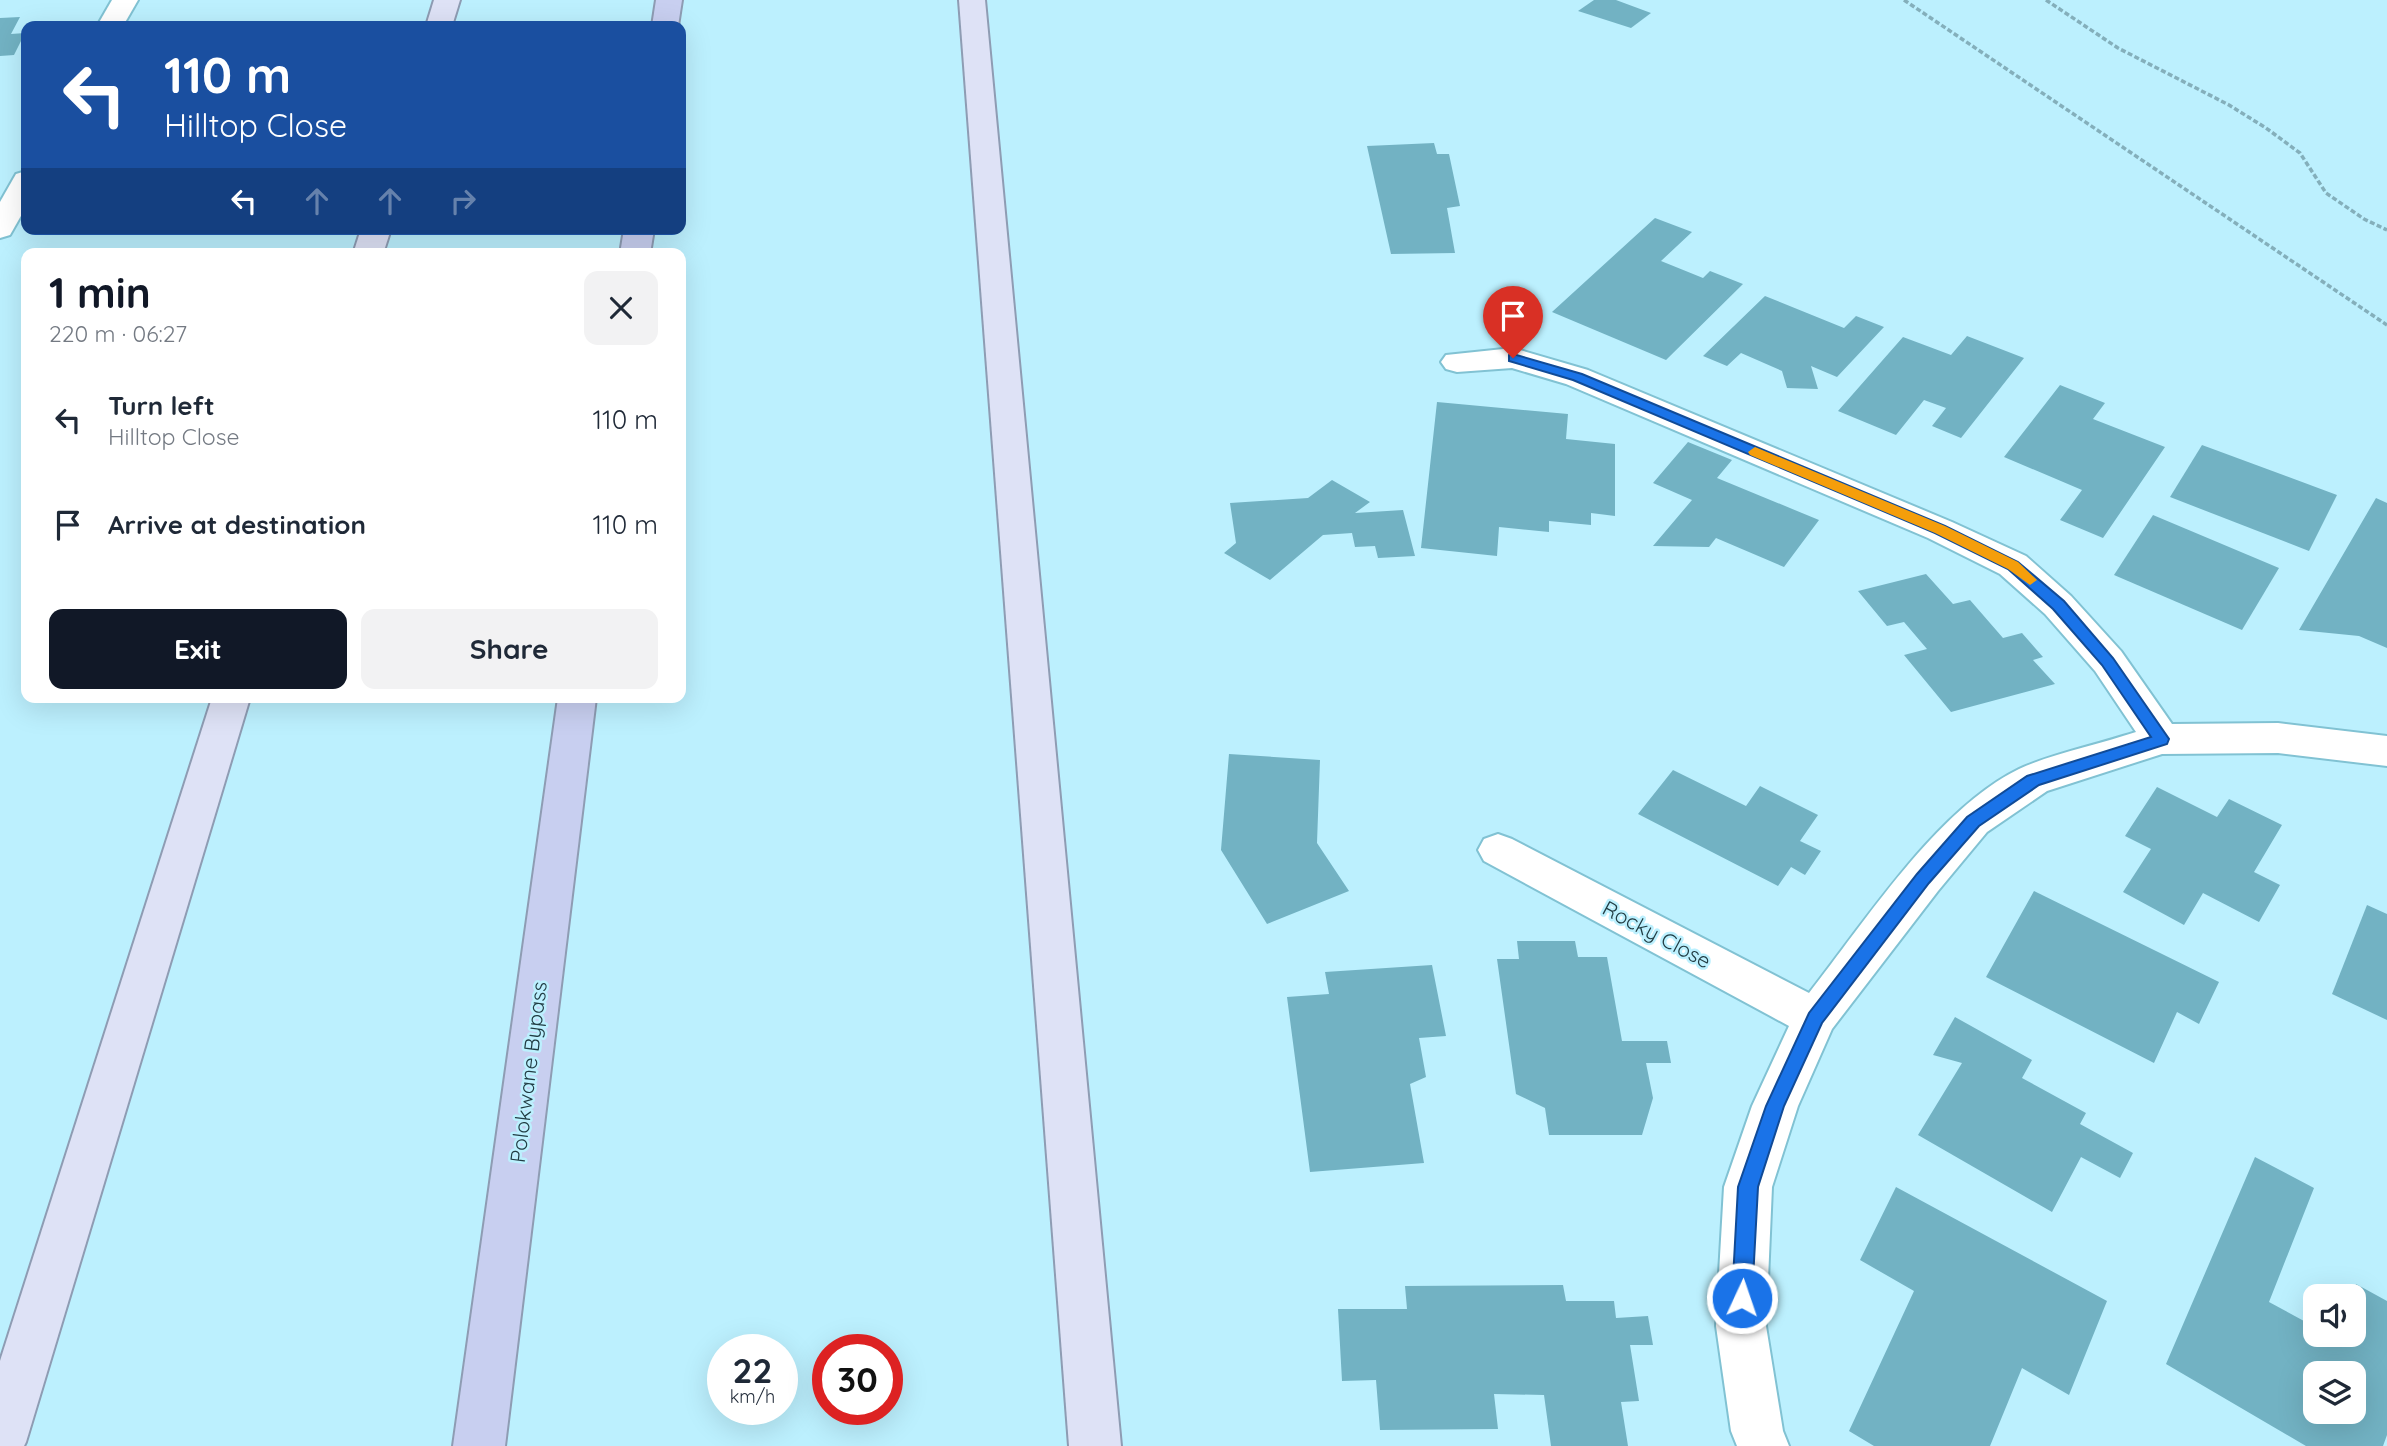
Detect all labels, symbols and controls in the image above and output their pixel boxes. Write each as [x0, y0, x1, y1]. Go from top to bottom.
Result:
text: 110 m [164, 44, 291, 105]
icon: left [49, 49, 140, 140]
text: Hilltop Close [164, 105, 347, 145]
icon: left [225, 182, 263, 220]
icon: ahead [298, 182, 336, 220]
icon: ahead [371, 182, 409, 220]
icon: right [444, 182, 482, 220]
text: 1 min [49, 266, 151, 319]
button: close [584, 271, 658, 345]
pin [1483, 286, 1543, 358]
icon: arrive [1494, 297, 1532, 335]
text: 220 m · 06:27 [49, 319, 187, 348]
text: Turn left [108, 389, 215, 422]
icon: left [49, 401, 87, 439]
text: 110 m [592, 403, 658, 436]
text: Hilltop Close [108, 422, 240, 451]
icon: arrive [49, 506, 87, 544]
text: Arrive at destination [108, 508, 366, 541]
text: 110 m [592, 508, 658, 541]
button: Exit [49, 609, 347, 689]
button: Share [361, 609, 658, 689]
street label: Rocky Close [1598, 895, 1716, 973]
street label: Polokwane Bypass [504, 980, 552, 1164]
position arrow [1705, 1261, 1779, 1335]
map controls [2303, 1284, 2366, 1424]
button: sound [2303, 1284, 2366, 1347]
speed limit sign: 30 [812, 1334, 903, 1425]
text: 22 [733, 1348, 772, 1392]
button: layers [2303, 1361, 2366, 1424]
text: km/h [730, 1385, 775, 1408]

